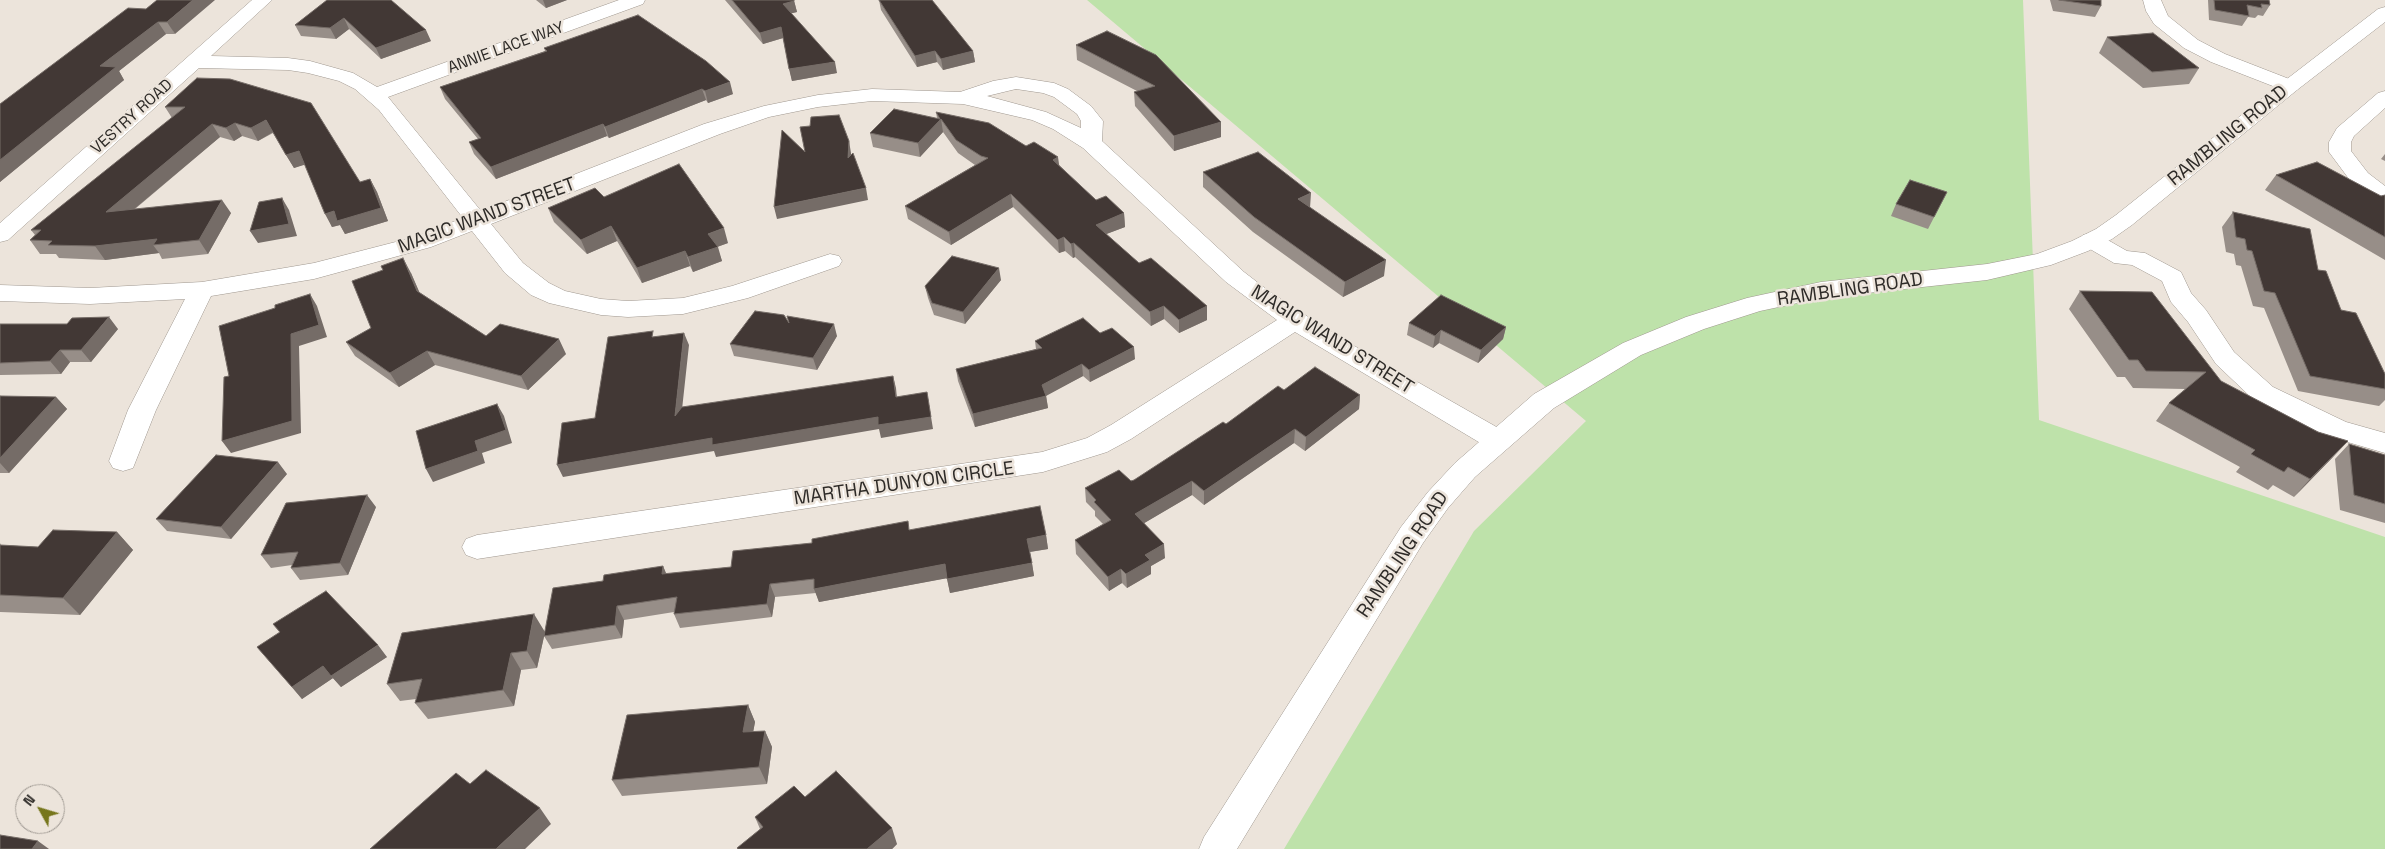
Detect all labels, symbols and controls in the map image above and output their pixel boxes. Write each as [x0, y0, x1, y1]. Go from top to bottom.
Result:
street label: ANNIE LACE WAY [445, 18, 567, 78]
street label: VESTRY ROAD [87, 75, 177, 159]
street label: RAMBLING ROAD [2164, 81, 2292, 191]
street label: MAGIC WAND STREET [395, 173, 579, 259]
street label: RAMBLING ROAD [1776, 268, 1924, 312]
street label: MAGIC WAND STREET [1246, 281, 1418, 399]
street label: MARTHA DUNYON CIRCLE [793, 457, 1015, 511]
street label: RAMBLING ROAD [1352, 488, 1454, 622]
north arrow [15, 784, 65, 834]
text: N [19, 791, 39, 810]

